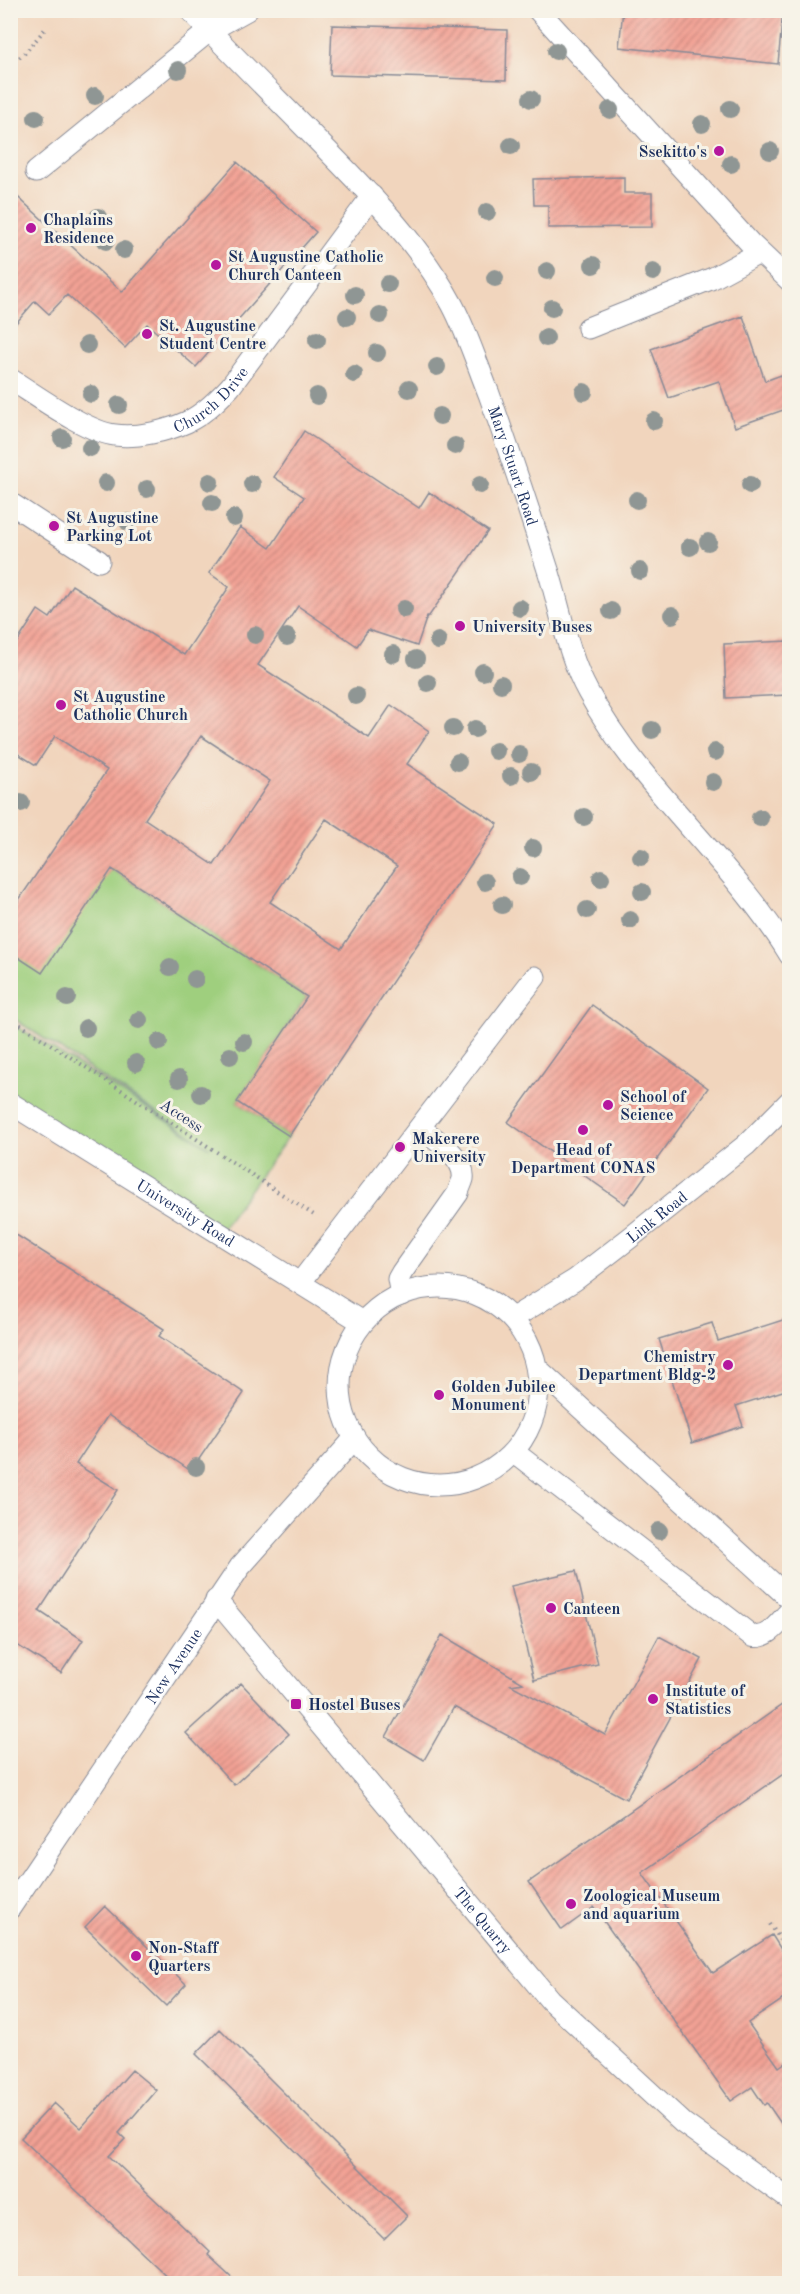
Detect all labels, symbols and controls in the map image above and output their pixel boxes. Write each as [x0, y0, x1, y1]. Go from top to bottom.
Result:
marker: Ssekitto's [712, 144, 726, 158]
place label: Ssekitto's [639, 145, 707, 161]
place label: Chaplains Residence [43, 213, 114, 247]
marker: Chaplains Residence [24, 221, 38, 235]
place label: St Augustine Catholic Church Canteen [228, 250, 384, 284]
marker: St Augustine Catholic Church Canteen [209, 258, 223, 272]
place label: St. Augustine Student Centre [159, 319, 266, 353]
marker: St. Augustine Student Centre [140, 327, 154, 341]
street label: Church Drive [172, 365, 252, 437]
street label: Mary Stuart Road [484, 404, 539, 528]
place label: St Augustine Parking Lot [66, 511, 159, 545]
marker: St Augustine Parking Lot [47, 519, 61, 533]
marker: University Buses [453, 619, 467, 633]
place label: University Buses [472, 620, 592, 636]
place label: St Augustine Catholic Church [73, 690, 188, 724]
marker: St Augustine Catholic Church [54, 698, 68, 712]
place label: School of Science [620, 1090, 687, 1124]
street label: Access [157, 1097, 205, 1136]
marker: School of Science [601, 1098, 615, 1112]
marker: Head of Department CONAS [576, 1123, 590, 1137]
place label: Makerere University [412, 1132, 486, 1166]
marker: Makerere University [393, 1140, 407, 1154]
place label: Head of Department CONAS [511, 1143, 655, 1177]
street label: University Road [133, 1178, 237, 1251]
street label: Link Road [625, 1189, 691, 1247]
place label: Chemistry Department Bldg-2 [578, 1350, 716, 1384]
marker: Chemistry Department Bldg-2 [721, 1358, 735, 1372]
place label: Golden Jubilee Monument [451, 1380, 556, 1414]
marker: Golden Jubilee Monument [432, 1388, 446, 1402]
marker: Canteen [544, 1601, 558, 1615]
place label: Canteen [563, 1602, 621, 1618]
street label: New Avenue [144, 1626, 206, 1708]
place label: Institute of Statistics [665, 1684, 746, 1718]
marker: Institute of Statistics [646, 1692, 660, 1706]
marker: Hostel Buses [289, 1697, 303, 1711]
place label: Hostel Buses [308, 1698, 401, 1714]
street label: The Quarry [450, 1885, 514, 1958]
place label: Zoological Museum and aquarium [583, 1889, 720, 1923]
marker: Zoological Museum and aquarium [564, 1897, 578, 1911]
place label: Non-Staff Quarters [148, 1941, 220, 1975]
marker: Non-Staff Quarters [129, 1949, 143, 1963]

